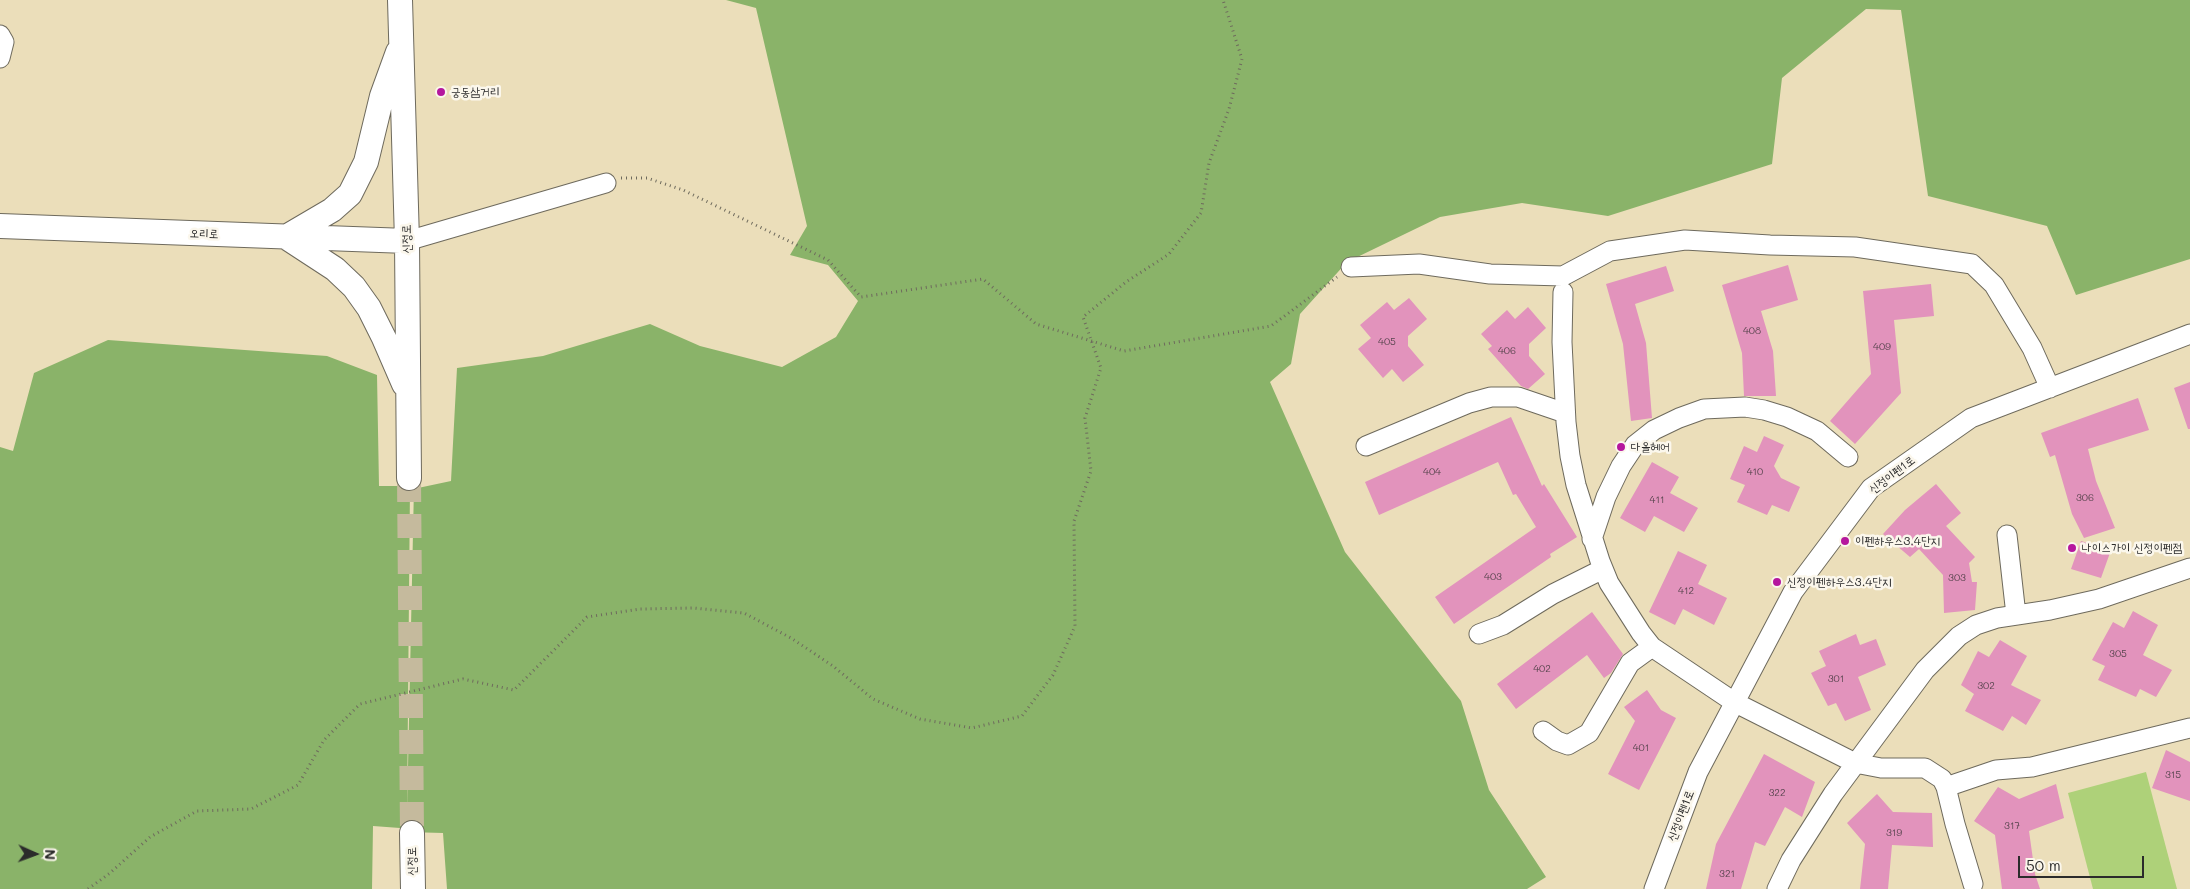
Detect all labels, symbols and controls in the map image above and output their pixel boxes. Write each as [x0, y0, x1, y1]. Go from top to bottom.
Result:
place label: 궁동삼거리 [451, 85, 499, 99]
marker: 궁동삼거리 [435, 86, 447, 98]
street label: 신정로 [400, 224, 414, 254]
street label: 오리로 [189, 226, 219, 242]
house number: 408 [1743, 325, 1761, 337]
house number: 405 [1378, 336, 1396, 348]
house number: 409 [1873, 341, 1891, 353]
house number: 406 [1498, 345, 1516, 357]
place label: 다올헤어 [1631, 440, 1670, 454]
marker: 다올헤어 [1615, 441, 1627, 453]
street label: 신정이펜1로 [1866, 453, 1918, 497]
house number: 404 [1423, 466, 1441, 478]
house number: 410 [1747, 466, 1763, 478]
house number: 306 [2076, 492, 2094, 504]
house number: 411 [1650, 494, 1664, 506]
place label: 이펜하우스3.4단지 [1855, 534, 1940, 548]
marker: 이펜하우스3.4단지 [1839, 535, 1851, 547]
place label: 나이스가이 신정이펜점 [2082, 541, 2182, 555]
marker: 나이스가이 신정이펜점 [2066, 542, 2078, 554]
house number: 403 [1484, 571, 1502, 583]
house number: 303 [1948, 572, 1966, 584]
place label: 신정이펜하우스3.4단지 [1787, 575, 1892, 589]
marker: 신정이펜하우스3.4단지 [1771, 576, 1783, 588]
house number: 412 [1678, 585, 1694, 597]
house number: 305 [2109, 648, 2127, 660]
house number: 402 [1533, 663, 1551, 675]
house number: 301 [1828, 673, 1844, 685]
house number: 302 [1977, 680, 1995, 692]
house number: 401 [1633, 742, 1649, 754]
house number: 315 [2165, 769, 2181, 781]
house number: 322 [1769, 787, 1785, 799]
street label: 신정이펜1로 [1665, 788, 1697, 844]
house number: 317 [2004, 820, 2020, 832]
house number: 319 [1886, 827, 1902, 839]
north arrow [10, 829, 60, 879]
scale bar [2020, 846, 2146, 878]
street label: 신정로 [405, 847, 419, 875]
text: N [41, 849, 60, 860]
text: 50 m [2026, 855, 2061, 875]
house number: 321 [1719, 868, 1735, 880]

